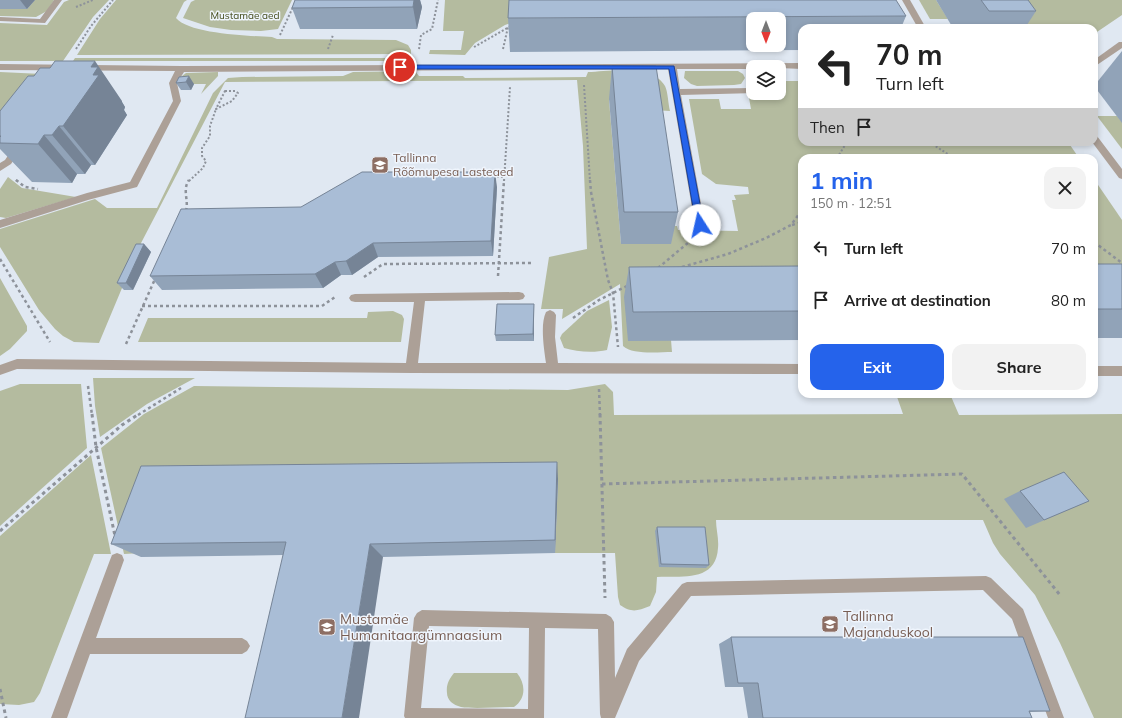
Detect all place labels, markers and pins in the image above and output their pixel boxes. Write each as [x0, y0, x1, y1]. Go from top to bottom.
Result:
pin [383, 50, 417, 84]
place label: Tallinna Rõõmupesa Lasteaed [393, 150, 514, 179]
school or university icon: Tallinna Rõõmupesa Lasteaed [370, 155, 390, 175]
place label: Tallinna Majanduskool [843, 607, 933, 641]
place label: Mustamäe Humanitaargümnaasium [340, 610, 502, 644]
school or university icon: Tallinna Majanduskool [820, 614, 840, 634]
school or university icon: Mustamäe Humanitaargümnaasium [317, 617, 337, 637]

